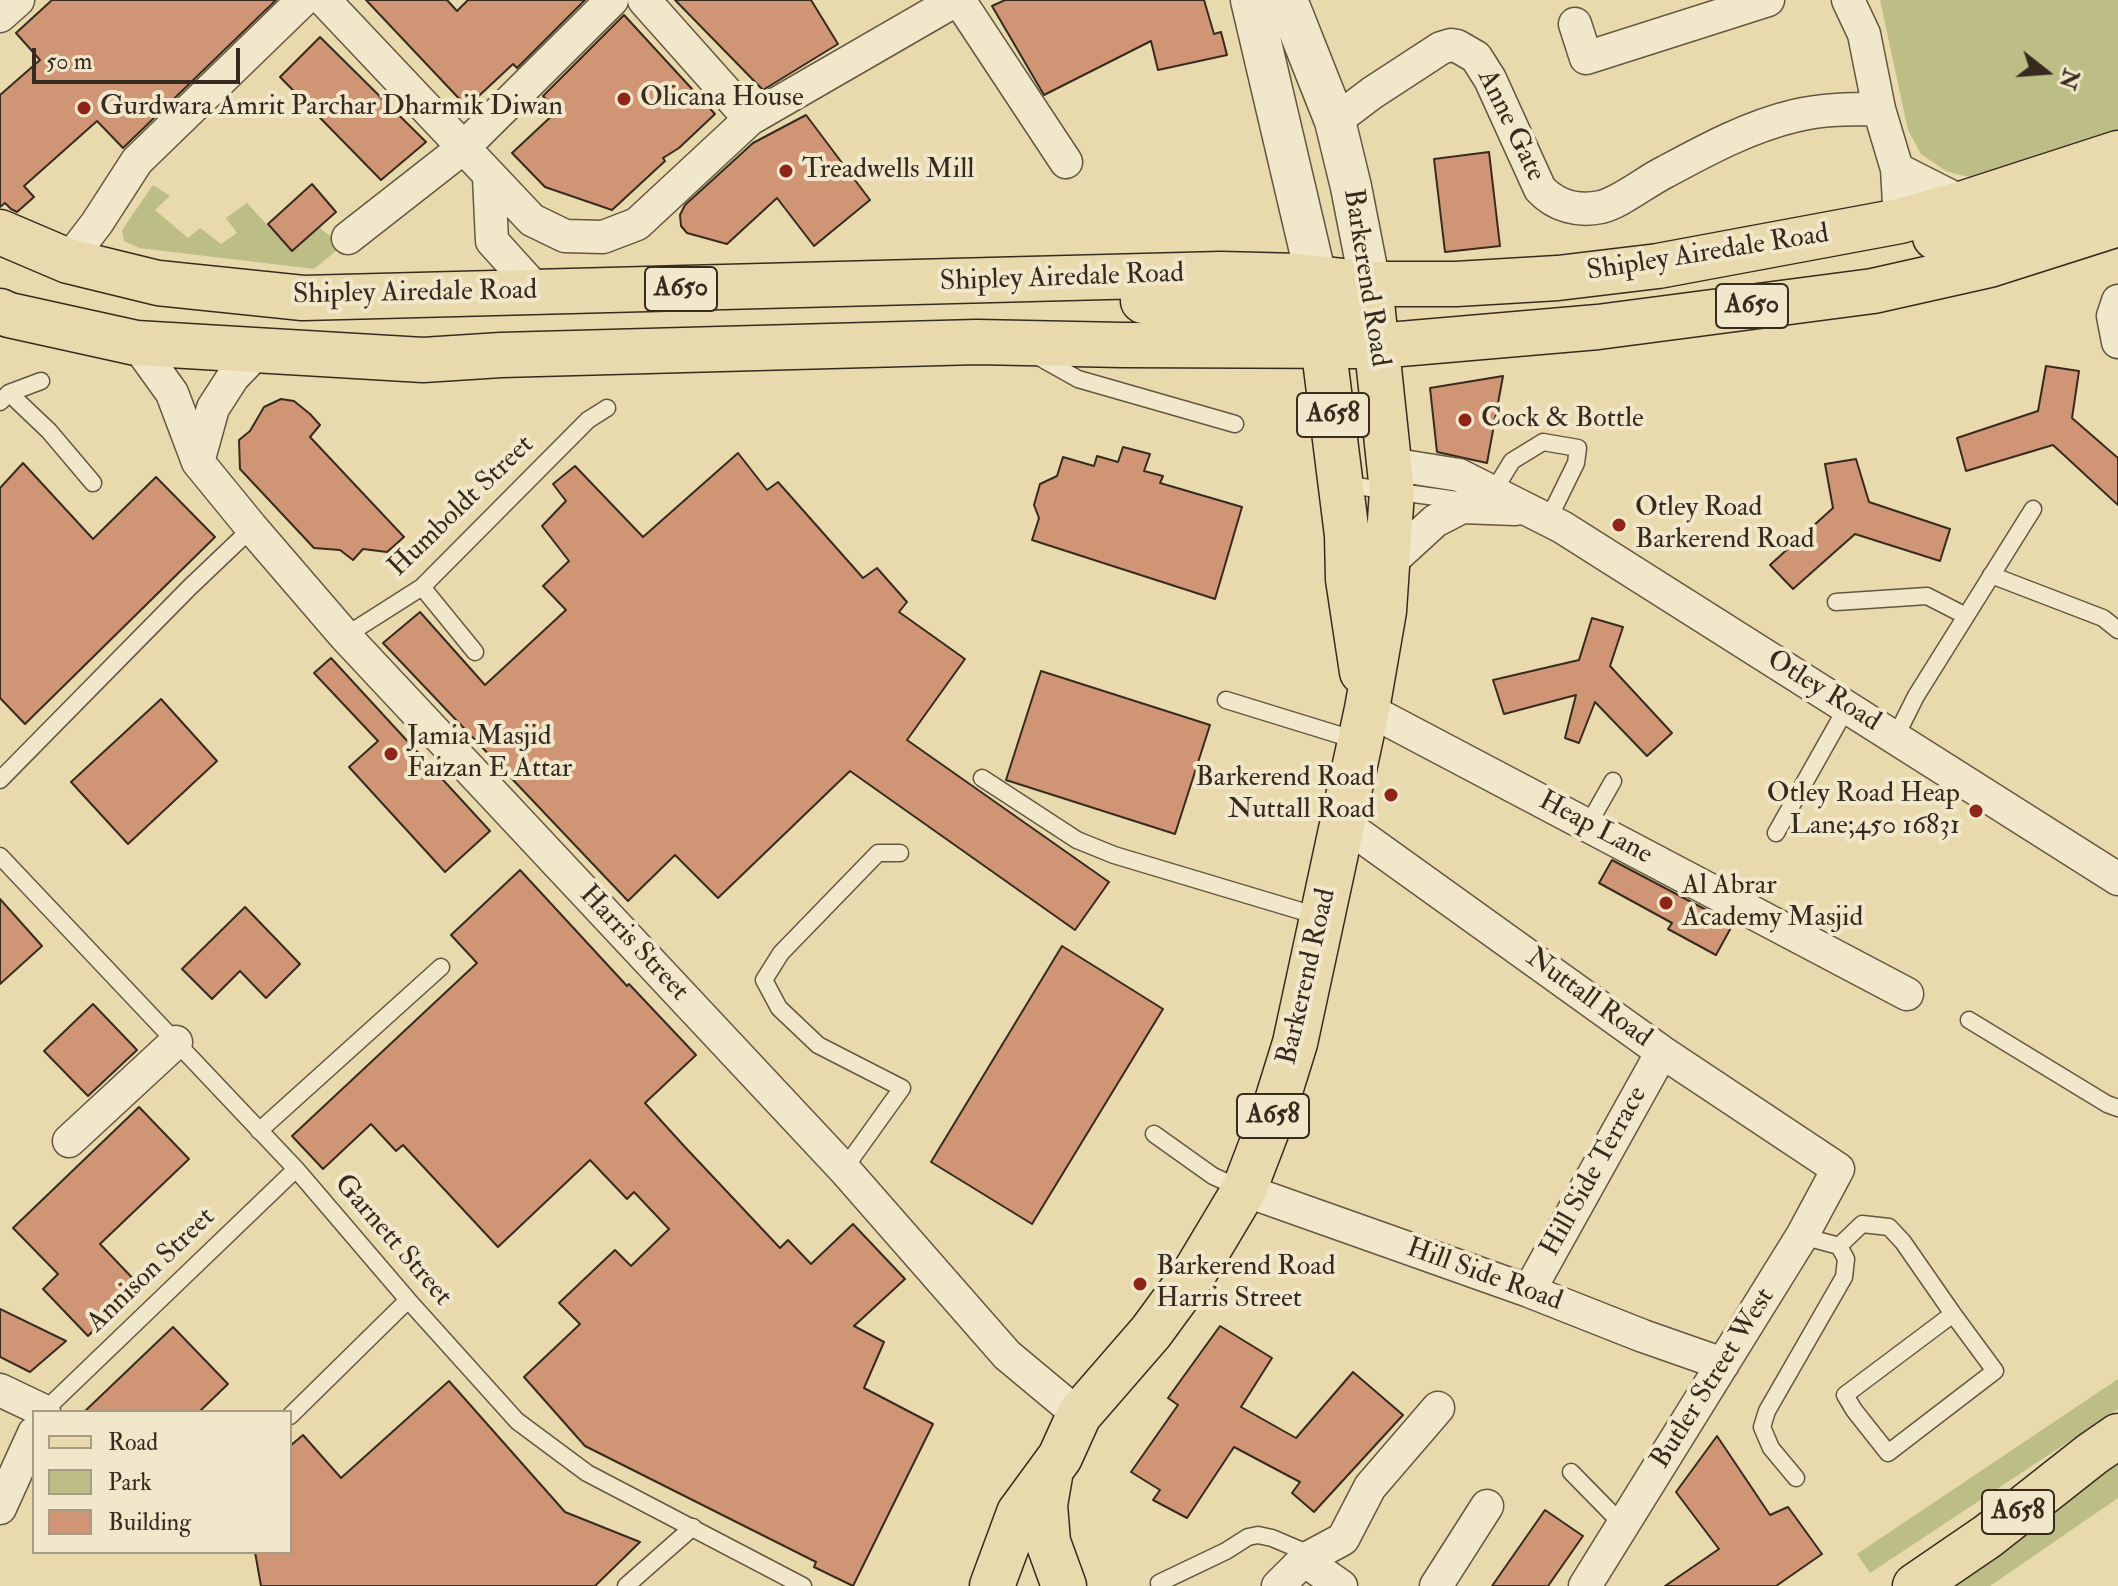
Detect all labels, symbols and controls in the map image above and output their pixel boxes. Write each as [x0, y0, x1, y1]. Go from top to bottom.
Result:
scale bar [36, 32, 244, 82]
north arrow [2006, 32, 2086, 112]
text: 50 m [46, 46, 92, 77]
street label: Anne Gate [1469, 65, 1551, 187]
text: N [2053, 65, 2085, 93]
place label: Olicana House [640, 82, 804, 116]
marker: Olicana House [615, 90, 633, 108]
place label: Gurdwara Amrit Parchar Dharmik Diwan [100, 91, 563, 125]
marker: Gurdwara Amrit Parchar Dharmik Diwan [75, 99, 93, 117]
place label: Treadwells Mill [802, 154, 974, 188]
marker: Treadwells Mill [777, 162, 795, 180]
street label: Barkerend Road [1334, 187, 1396, 369]
street label: Shipley Airedale Road [1585, 218, 1831, 290]
street label: Shipley Airedale Road [939, 258, 1185, 300]
road number: A650 [645, 267, 717, 311]
street label: Shipley Airedale Road [293, 275, 537, 313]
road number: A650 [1716, 284, 1788, 328]
road number: A658 [1297, 393, 1369, 437]
place label: Cock & Bottle [1481, 403, 1644, 437]
marker: Cock & Bottle [1456, 411, 1474, 429]
street label: Humboldt Street [382, 429, 542, 585]
place label: Otley Road Barkerend Road [1635, 492, 1814, 558]
marker: Otley Road Barkerend Road [1610, 516, 1628, 534]
street label: Otley Road [1760, 644, 1886, 740]
place label: Jamia Masjid Faizan E Attar [407, 721, 572, 787]
marker: Jamia Masjid Faizan E Attar [382, 745, 400, 763]
place label: Barkerend Road Nuttall Road [1196, 762, 1375, 828]
place label: Otley Road Heap Lane;450 16831 [1767, 778, 1960, 844]
street label: Heap Lane [1532, 785, 1658, 873]
marker: Barkerend Road Nuttall Road [1382, 786, 1400, 804]
marker: Otley Road Heap Lane;450 16831 [1967, 802, 1985, 820]
place label: Al Abrar Academy Masjid [1682, 870, 1863, 936]
street label: Harris Street [571, 879, 695, 1009]
street label: Barkerend Road [1271, 886, 1345, 1068]
marker: Al Abrar Academy Masjid [1657, 894, 1675, 912]
street label: Nuttall Road [1519, 942, 1657, 1056]
street label: Hill Side Terrace [1534, 1081, 1656, 1263]
road number: A658 [1237, 1094, 1309, 1138]
street label: Garnett Street [326, 1168, 458, 1314]
street label: Annison Street [81, 1202, 223, 1340]
street label: Hill Side Road [1402, 1232, 1566, 1320]
place label: Barkerend Road Harris Street [1156, 1251, 1335, 1317]
marker: Barkerend Road Harris Street [1131, 1275, 1149, 1293]
street label: Butler Street West [1645, 1282, 1783, 1476]
legend [32, 1410, 292, 1554]
text: Road [108, 1427, 158, 1458]
text: Park [108, 1467, 152, 1498]
road number: A658 [1982, 1490, 2054, 1534]
text: Building [108, 1507, 191, 1538]

